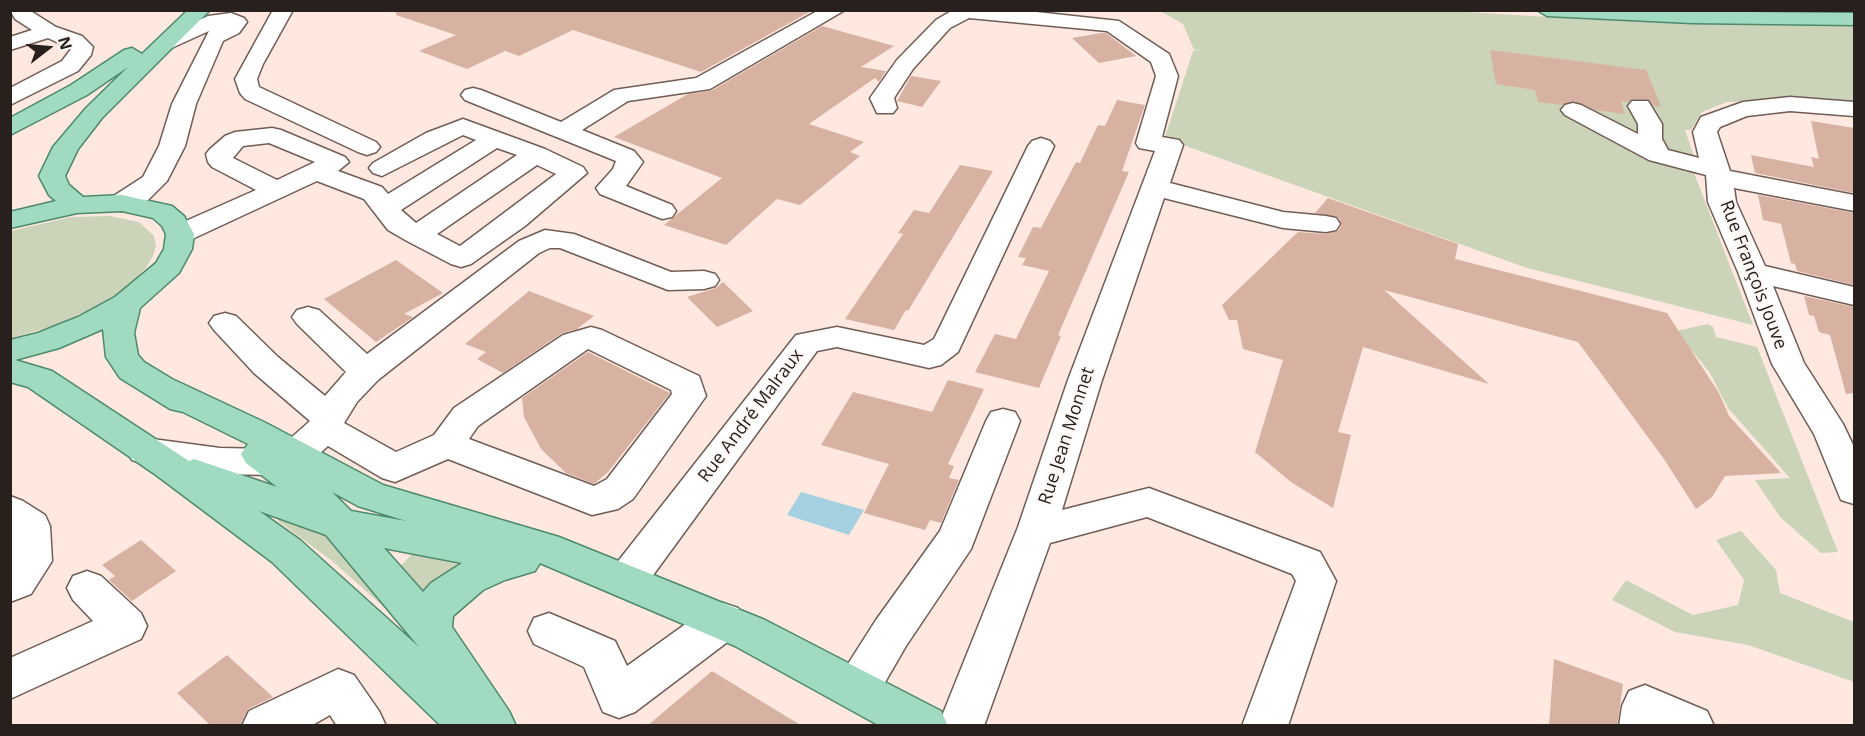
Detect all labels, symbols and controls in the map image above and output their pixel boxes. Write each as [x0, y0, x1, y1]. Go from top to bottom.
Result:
north arrow [18, 18, 78, 78]
text: N [53, 34, 78, 52]
street label: Rue François Jouve [1715, 198, 1791, 352]
street label: Rue André Malraux [694, 345, 808, 487]
street label: Rue Jean Monnet [1035, 365, 1099, 507]

